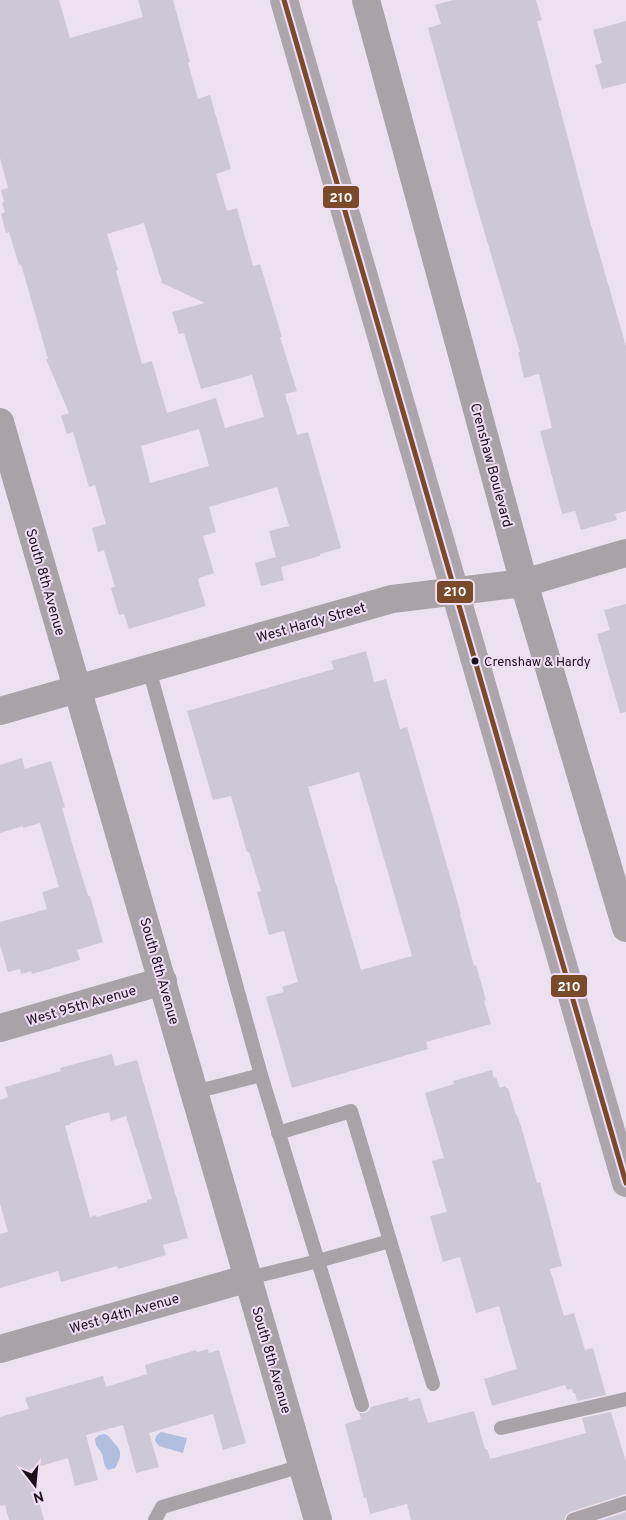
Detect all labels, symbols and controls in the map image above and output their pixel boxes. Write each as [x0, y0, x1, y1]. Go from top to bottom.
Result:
line badge: 210 [322, 185, 360, 209]
text: 210 [329, 190, 353, 207]
street label: Crenshaw Boulevard [466, 401, 515, 529]
street label: South 8th Avenue [21, 527, 68, 638]
line badge: 210 [436, 580, 474, 604]
text: 210 [443, 584, 467, 601]
street label: West Hardy Street [255, 600, 368, 647]
place label: Crenshaw & Hardy [484, 655, 591, 671]
marker: Crenshaw & Hardy [470, 656, 480, 666]
street label: South 8th Avenue [135, 916, 182, 1027]
line badge: 210 [550, 974, 588, 998]
text: 210 [557, 979, 581, 996]
street label: West 95th Avenue [25, 983, 138, 1030]
street label: West 94th Avenue [68, 1291, 181, 1338]
street label: South 8th Avenue [247, 1305, 294, 1416]
north arrow [10, 1460, 60, 1510]
text: N [31, 1486, 45, 1506]

